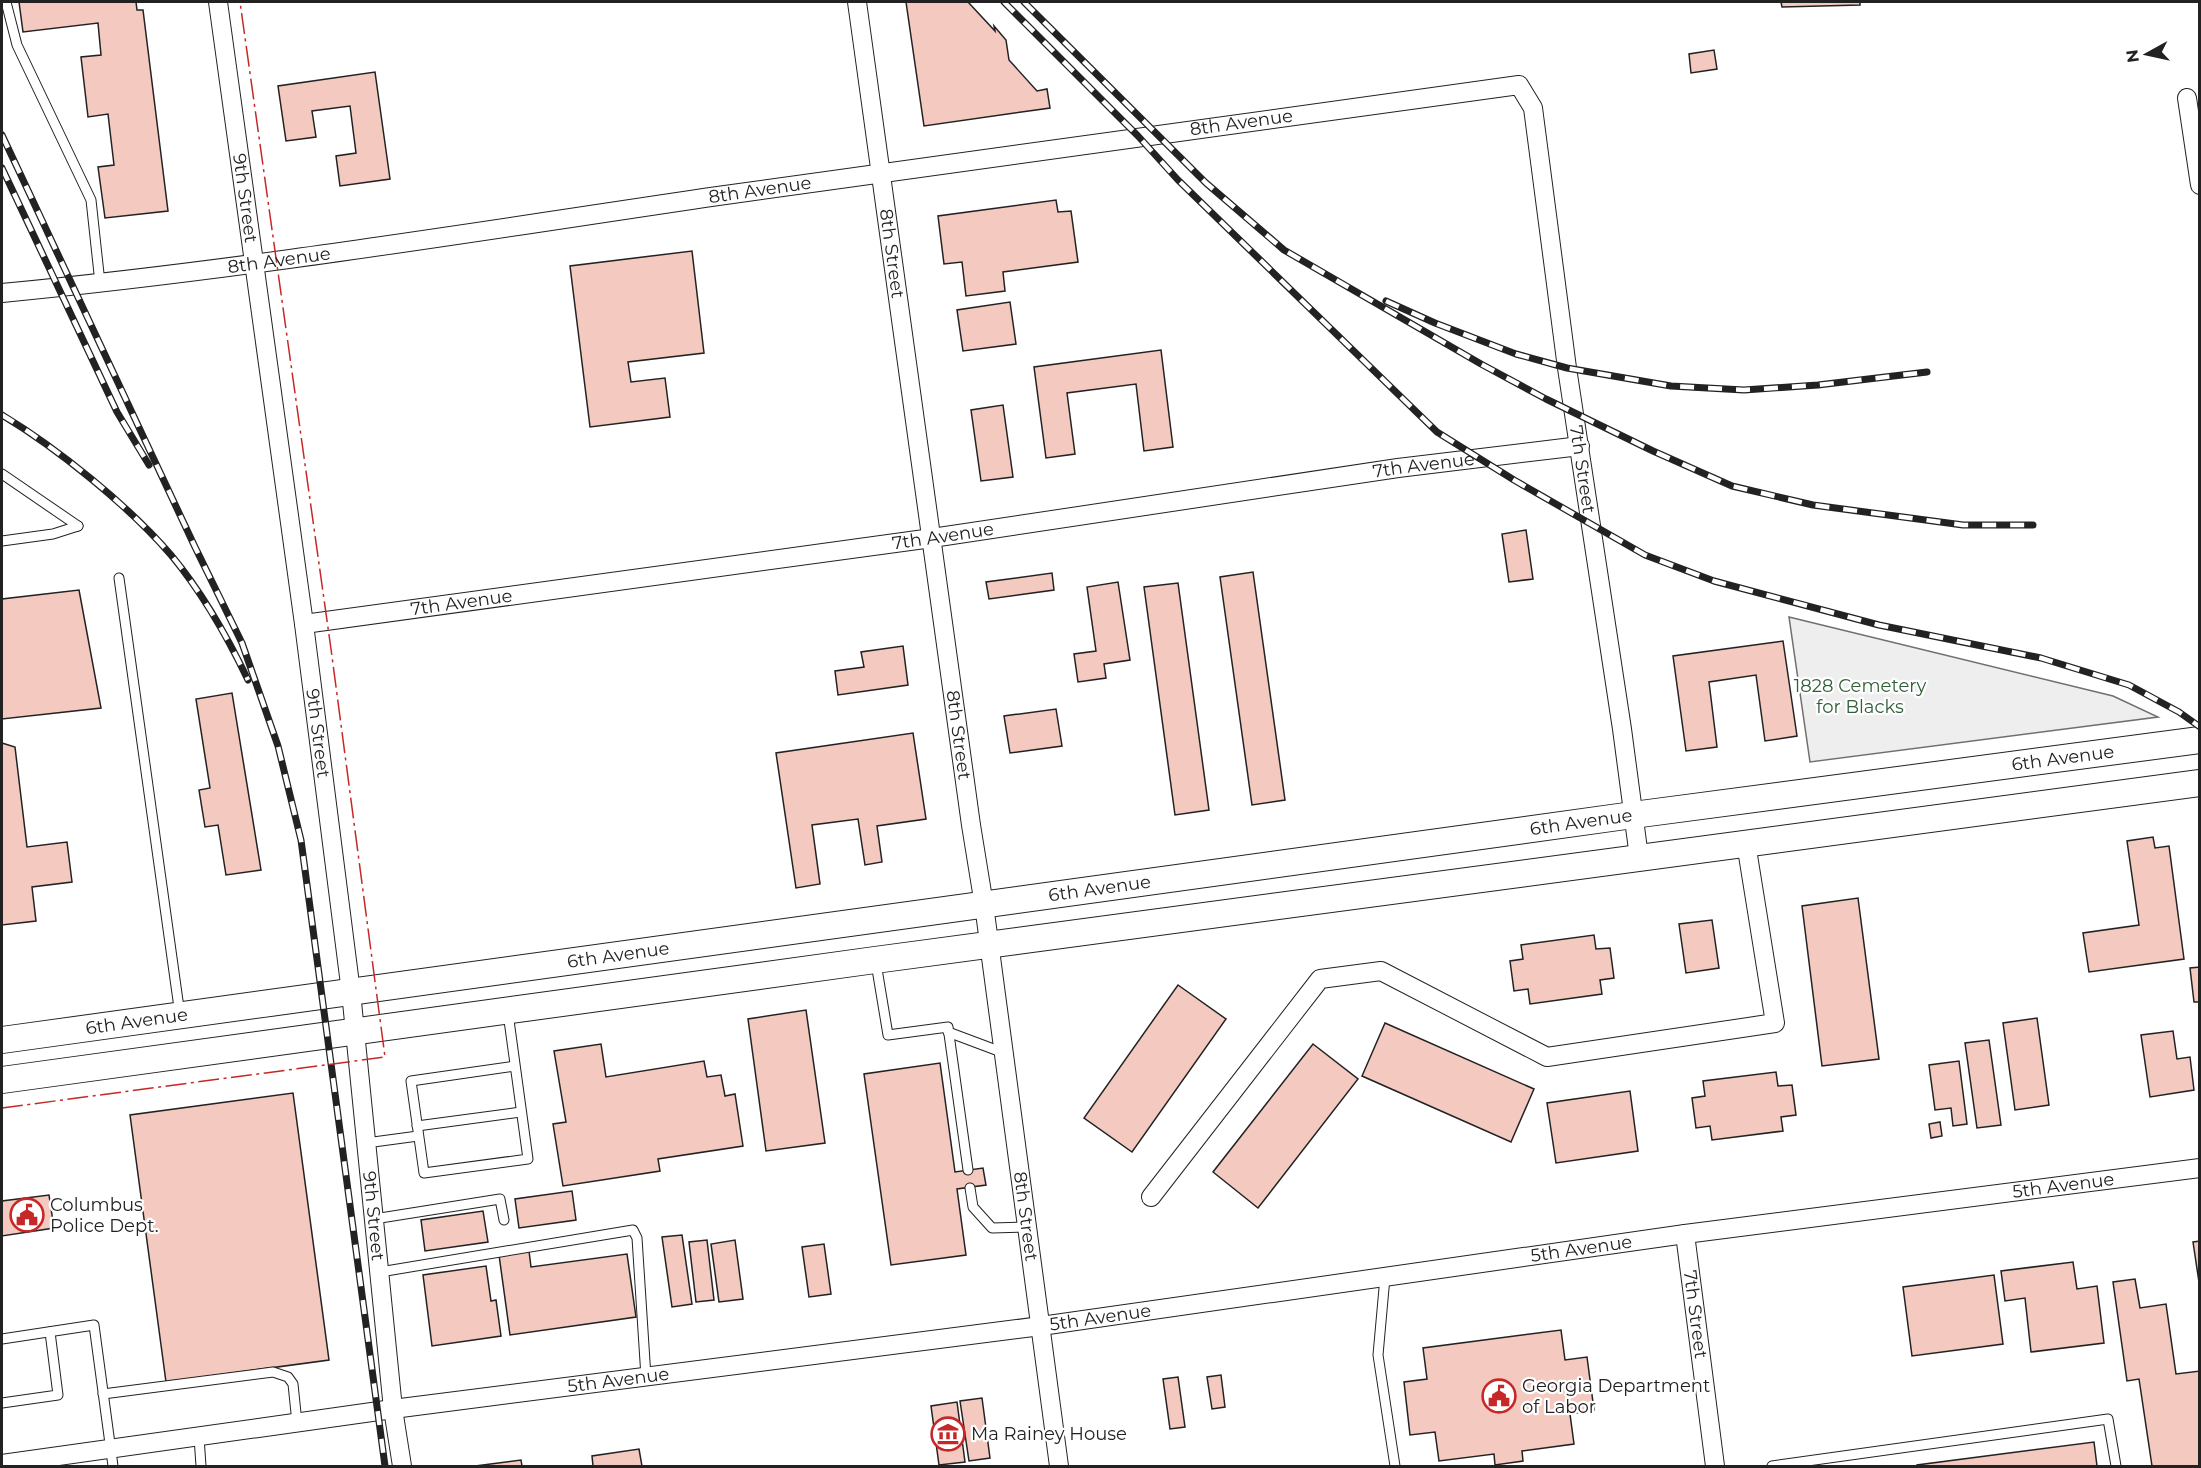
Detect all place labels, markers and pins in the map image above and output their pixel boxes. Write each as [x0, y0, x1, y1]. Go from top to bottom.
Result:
place label: Columbus Police Dept. [50, 1194, 158, 1237]
public building icon: Columbus Police Dept. [9, 1197, 45, 1233]
place label: Georgia Department of Labor [1522, 1375, 1710, 1418]
public building icon: Georgia Department of Labor [1481, 1378, 1517, 1414]
museum icon: Ma Rainey House [930, 1416, 966, 1452]
place label: Ma Rainey House [971, 1423, 1127, 1445]

